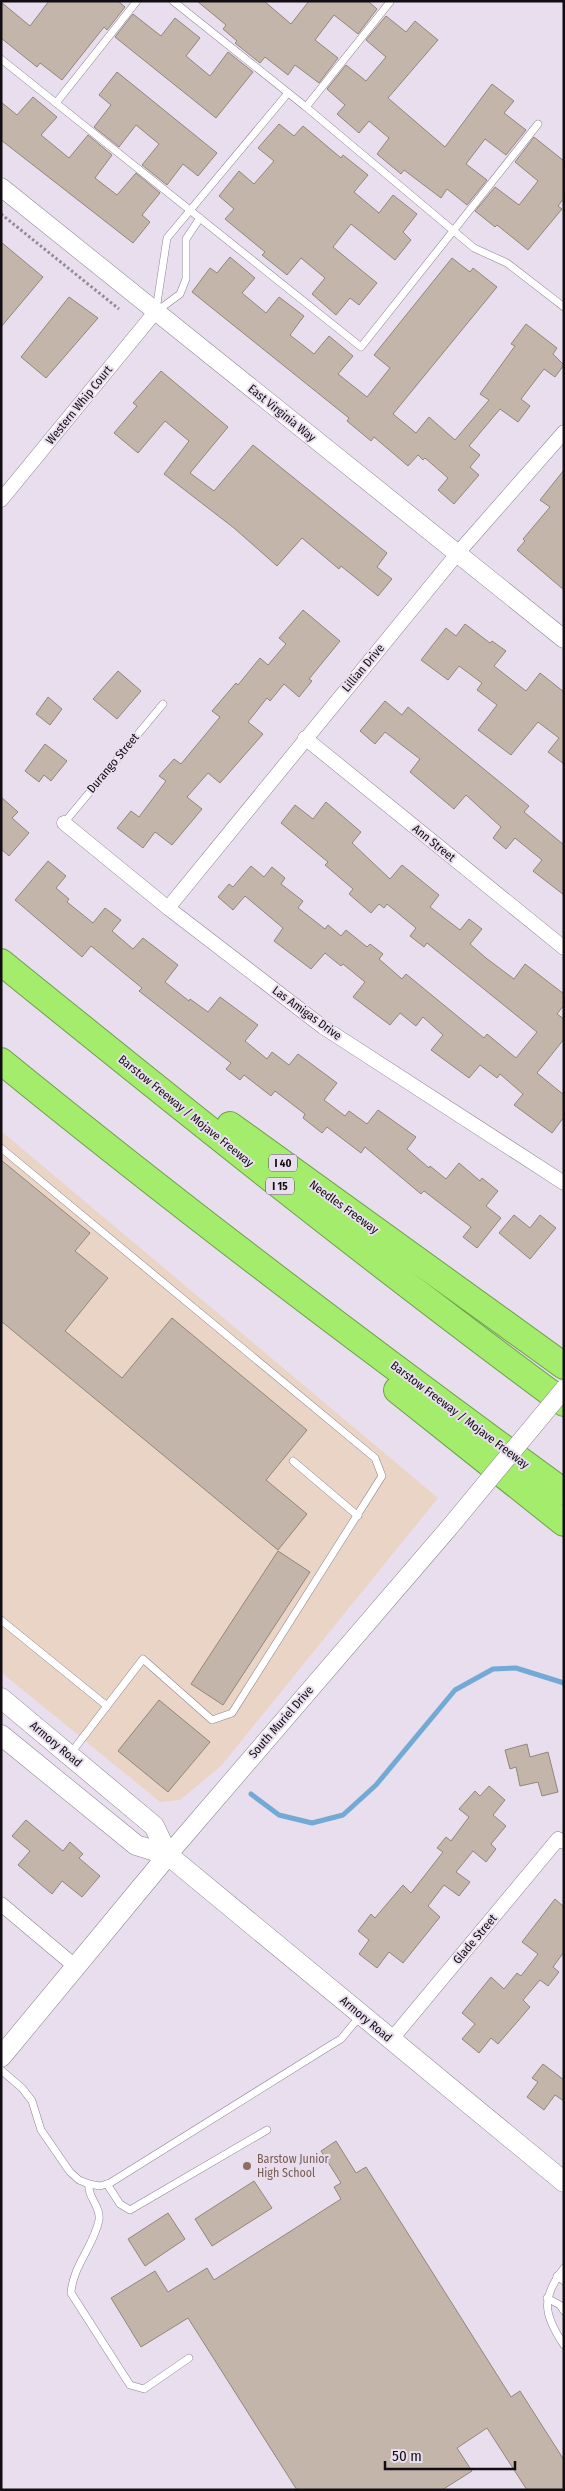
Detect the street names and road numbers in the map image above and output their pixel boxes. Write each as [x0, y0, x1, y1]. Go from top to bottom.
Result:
street label: Western Whip Court [43, 363, 115, 447]
street label: East Virginia Way [245, 382, 319, 445]
street label: Lillian Drive [339, 641, 387, 695]
street label: Durango Street [84, 730, 142, 796]
street label: Ann Street [410, 821, 458, 865]
street label: Las Amigas Drive [270, 983, 344, 1043]
street label: Barstow Freeway / Mojave Freeway [116, 1052, 257, 1170]
road number: I 40 [269, 1154, 297, 1172]
street label: Needles Freeway [307, 1177, 382, 1237]
road number: I 15 [266, 1178, 294, 1194]
street label: Barstow Freeway / Mojave Freeway [388, 1358, 533, 1472]
street label: South Muriel Drive [246, 1683, 316, 1761]
street label: Armory Road [27, 1718, 85, 1770]
street label: Glade Street [450, 1911, 500, 1967]
street label: Armory Road [337, 1993, 395, 2045]

